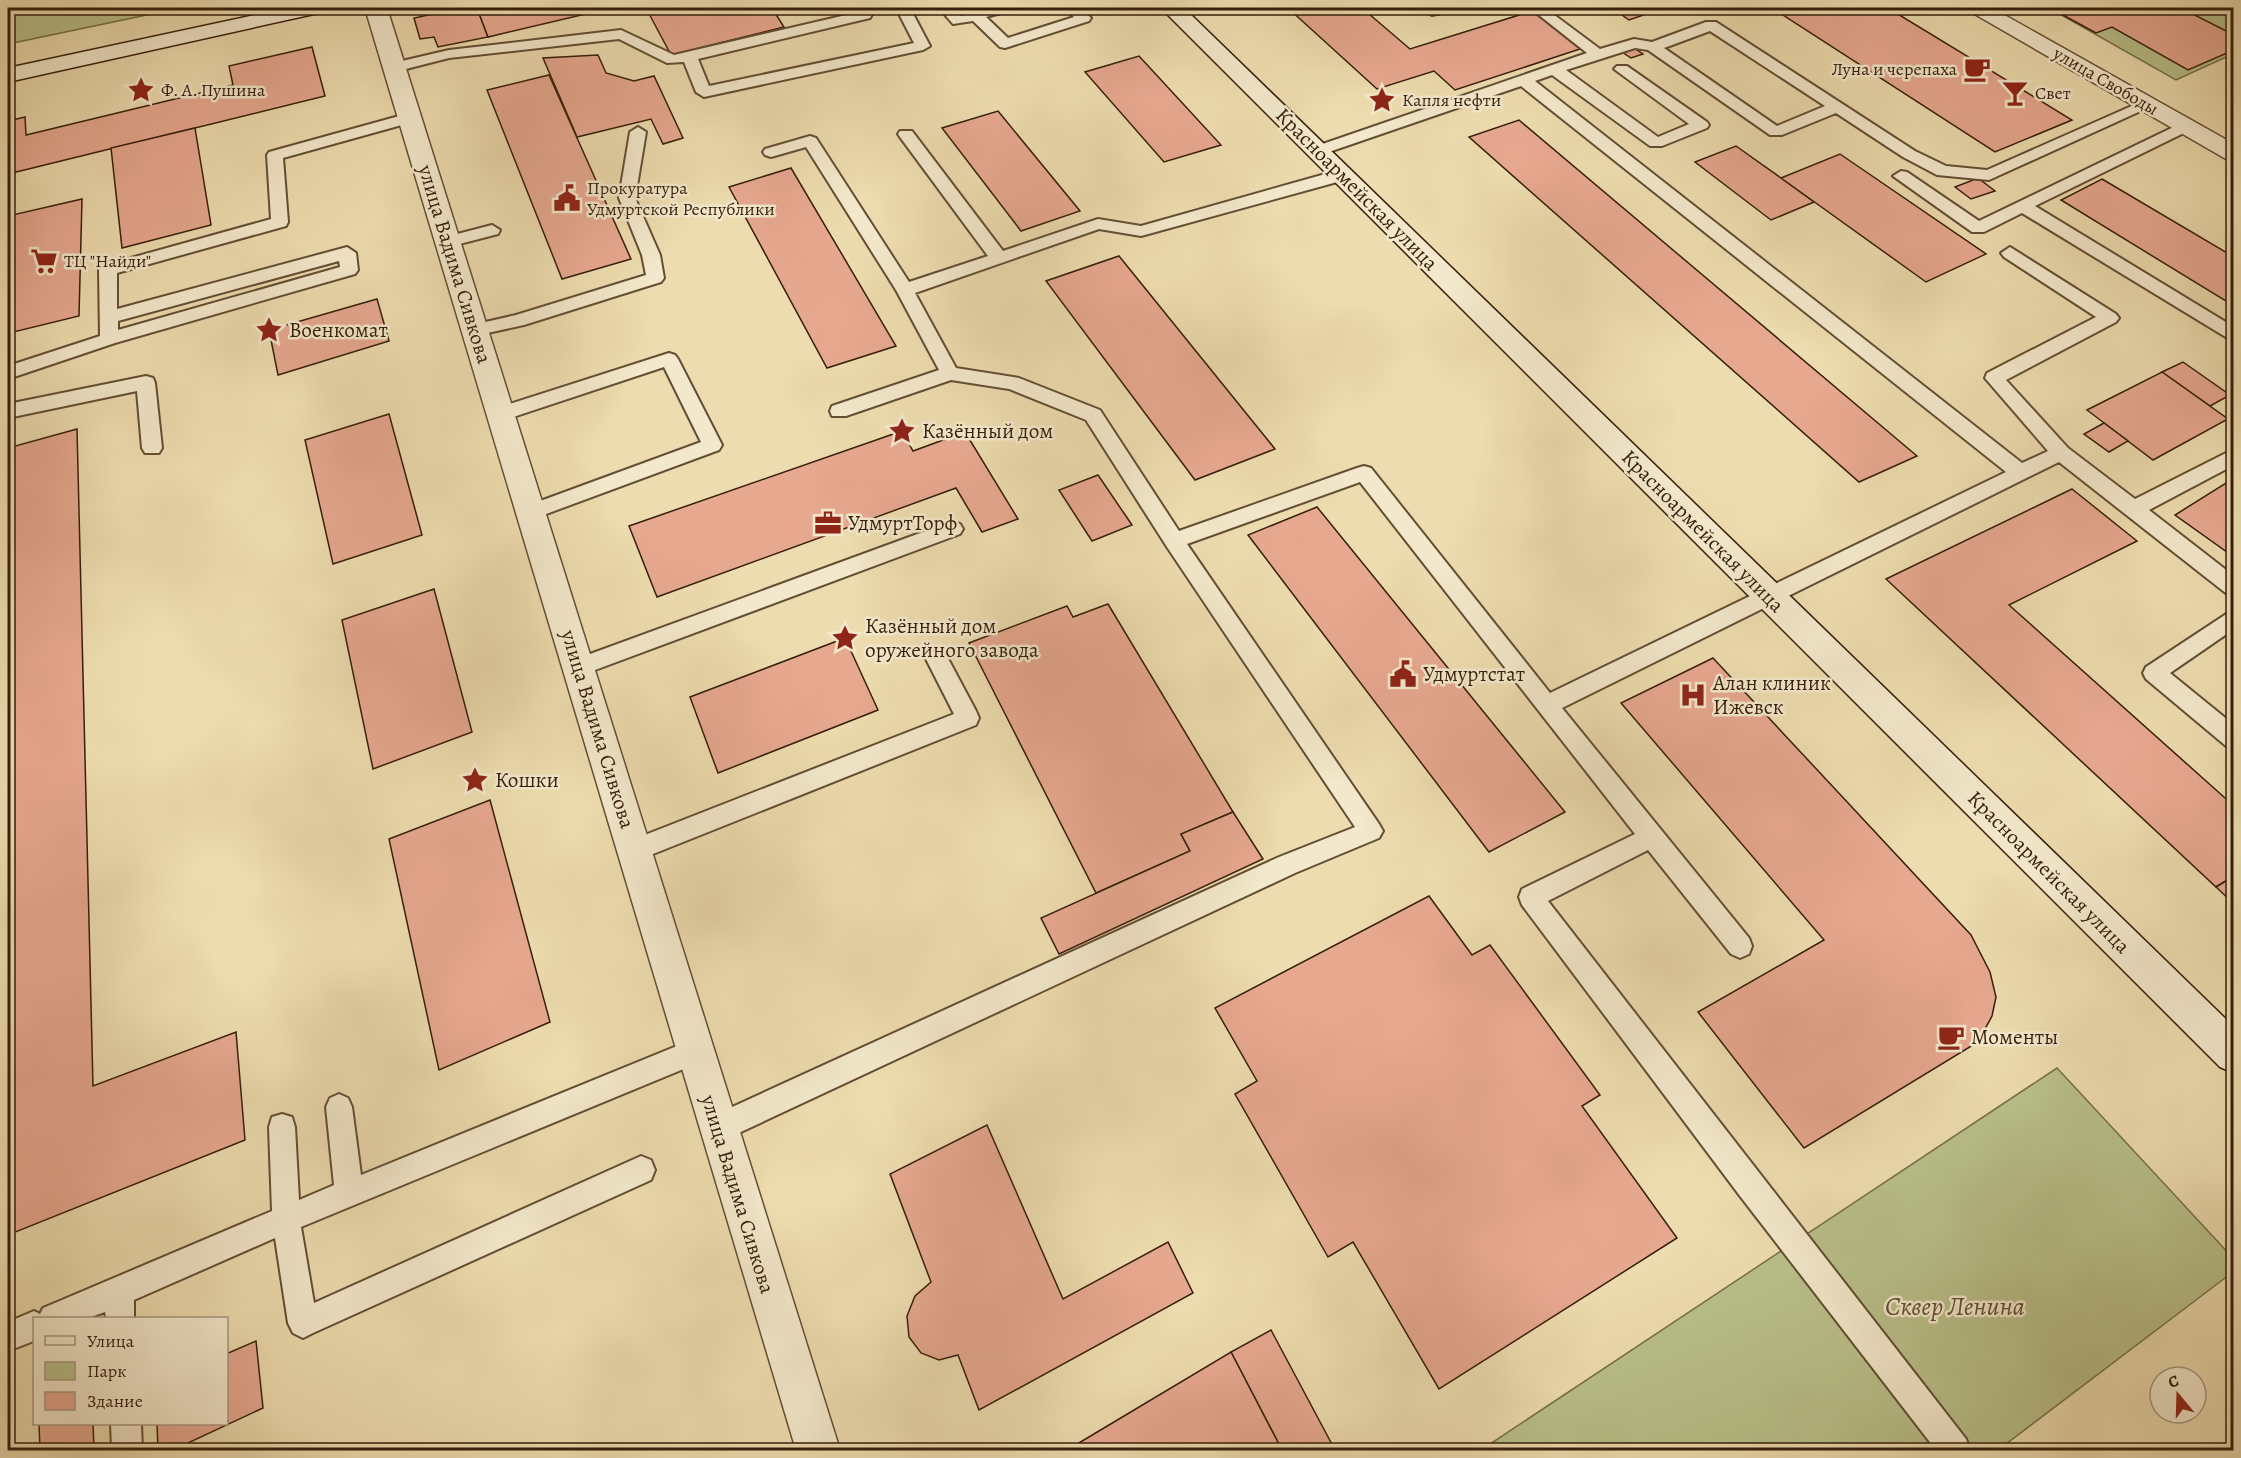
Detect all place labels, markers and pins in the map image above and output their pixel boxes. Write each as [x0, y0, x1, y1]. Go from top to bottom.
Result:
cafe icon: Луна и черепаха [1962, 54, 1992, 84]
place label: Луна и черепаха [1831, 57, 1958, 81]
place icon: Ф. А. Пушина [126, 75, 156, 105]
place label: Ф. А. Пушина [161, 78, 266, 102]
bar icon: Свет [2000, 78, 2030, 108]
place label: Свет [2035, 81, 2071, 105]
place icon: Капля нефти [1367, 85, 1397, 115]
place label: Капля нефти [1402, 88, 1501, 112]
place label: Прокуратура Удмуртской Республики [587, 176, 775, 221]
public building icon: Прокуратура Удмуртской Республики [552, 183, 582, 213]
supermarket icon: ТЦ "Найди" [29, 246, 59, 276]
place label: ТЦ "Найди" [64, 249, 151, 273]
place icon: Военкомат [254, 315, 284, 345]
place label: Военкомат [289, 316, 388, 344]
place icon: Казённый дом [887, 416, 917, 446]
place label: Казённый дом [922, 417, 1053, 445]
office icon: УдмуртТорф [813, 508, 843, 538]
place label: УдмуртТорф [848, 509, 958, 537]
place label: Казённый дом оружейного завода [865, 612, 1039, 664]
place icon: Казённый дом оружейного завода [830, 623, 860, 653]
public building icon: Удмуртстат [1388, 659, 1418, 689]
place label: Удмуртстат [1423, 660, 1525, 688]
place label: Алан клиник Ижевск [1712, 669, 1831, 721]
hospital icon: Алан клиник Ижевск [1678, 680, 1708, 710]
place icon: Кошки [460, 765, 490, 795]
place label: Кошки [495, 766, 559, 794]
cafe icon: Моменты [1936, 1022, 1966, 1052]
place label: Моменты [1971, 1023, 2058, 1051]

